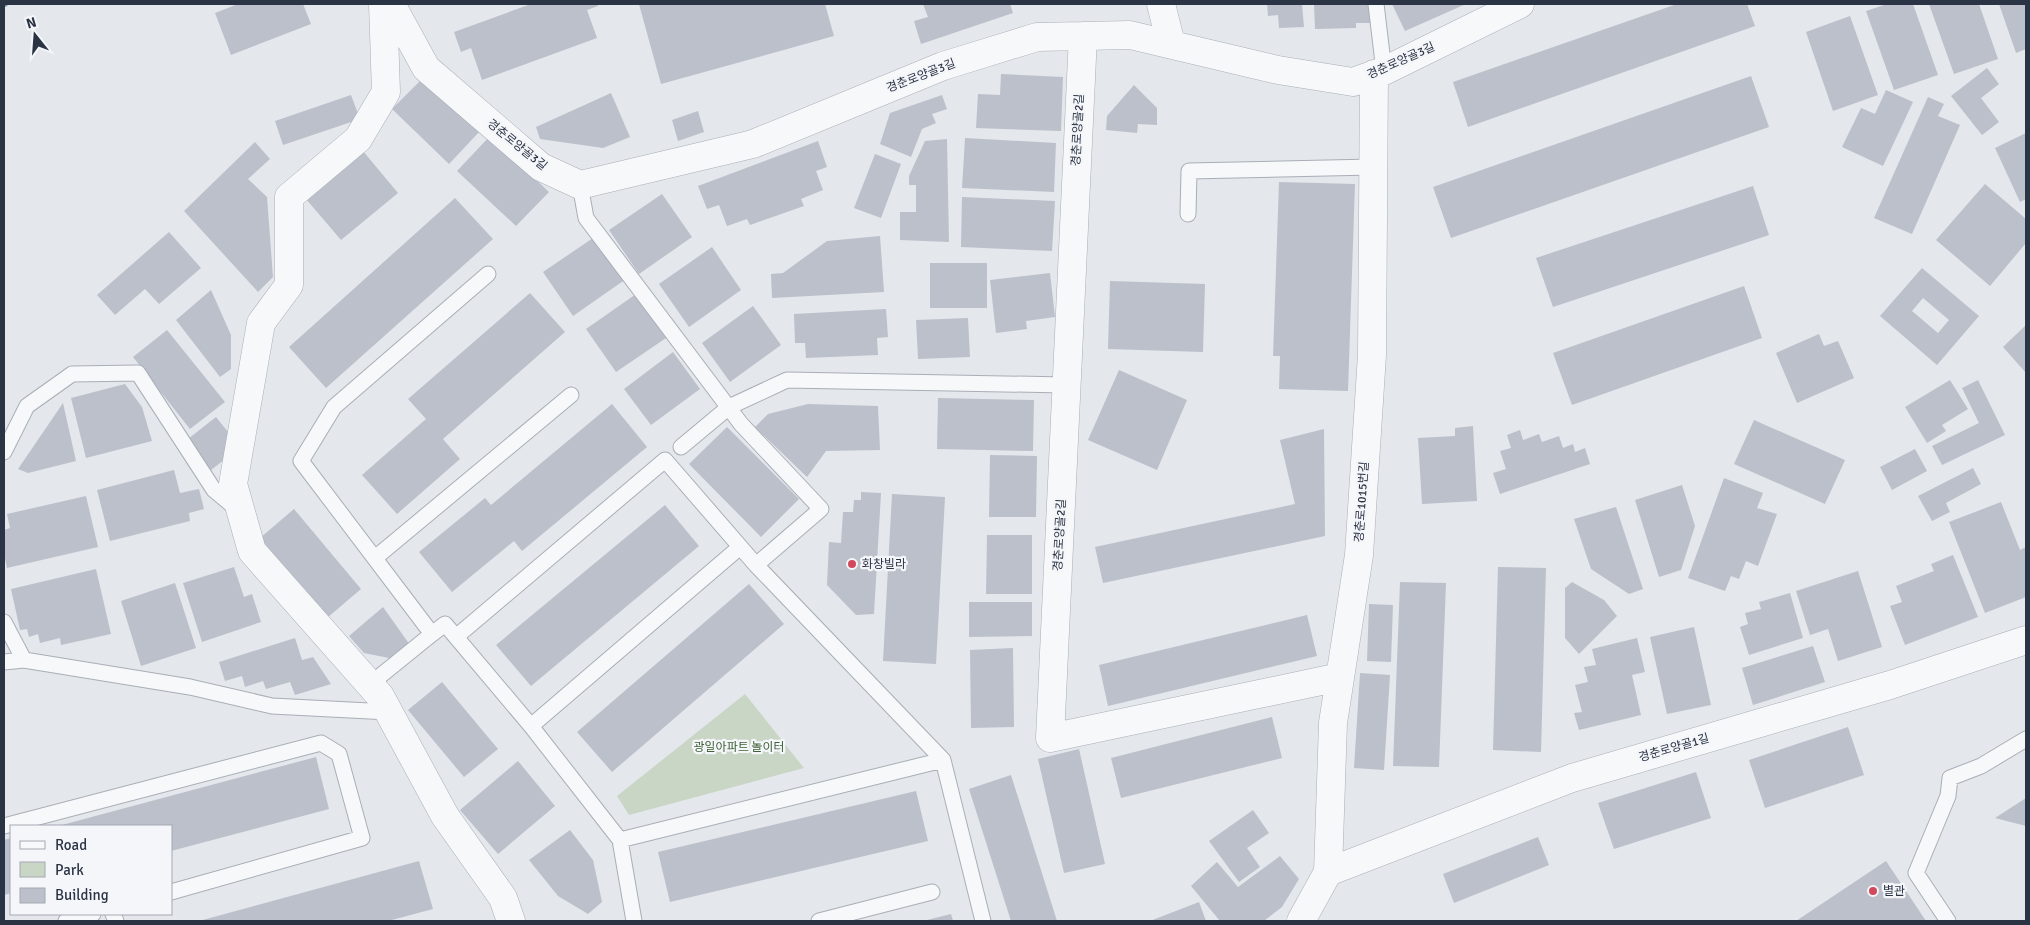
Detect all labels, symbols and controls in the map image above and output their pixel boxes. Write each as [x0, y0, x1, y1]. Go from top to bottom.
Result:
north arrow [10, 10, 60, 60]
text: N [24, 13, 38, 33]
street label: 경춘로양골3길 [1365, 39, 1437, 83]
street label: 경춘로양골3길 [884, 56, 958, 96]
street label: 경춘로양골2길 [1069, 93, 1087, 167]
street label: 경춘로양골3길 [484, 116, 550, 174]
street label: 경춘로1015번길 [1352, 461, 1372, 543]
street label: 경춘로양골2길 [1051, 498, 1069, 572]
place label: 화창빌라 [862, 557, 906, 572]
marker: 화창빌라 [846, 558, 858, 570]
street label: 경춘로양골1길 [1637, 731, 1711, 765]
park label: 광일아파트 놀이터 [694, 740, 784, 755]
legend [10, 825, 172, 915]
text: Road [55, 836, 87, 854]
text: Park [55, 861, 84, 879]
place label: 별관 [1883, 884, 1905, 899]
marker: 별관 [1867, 885, 1879, 897]
text: Building [55, 886, 109, 904]

